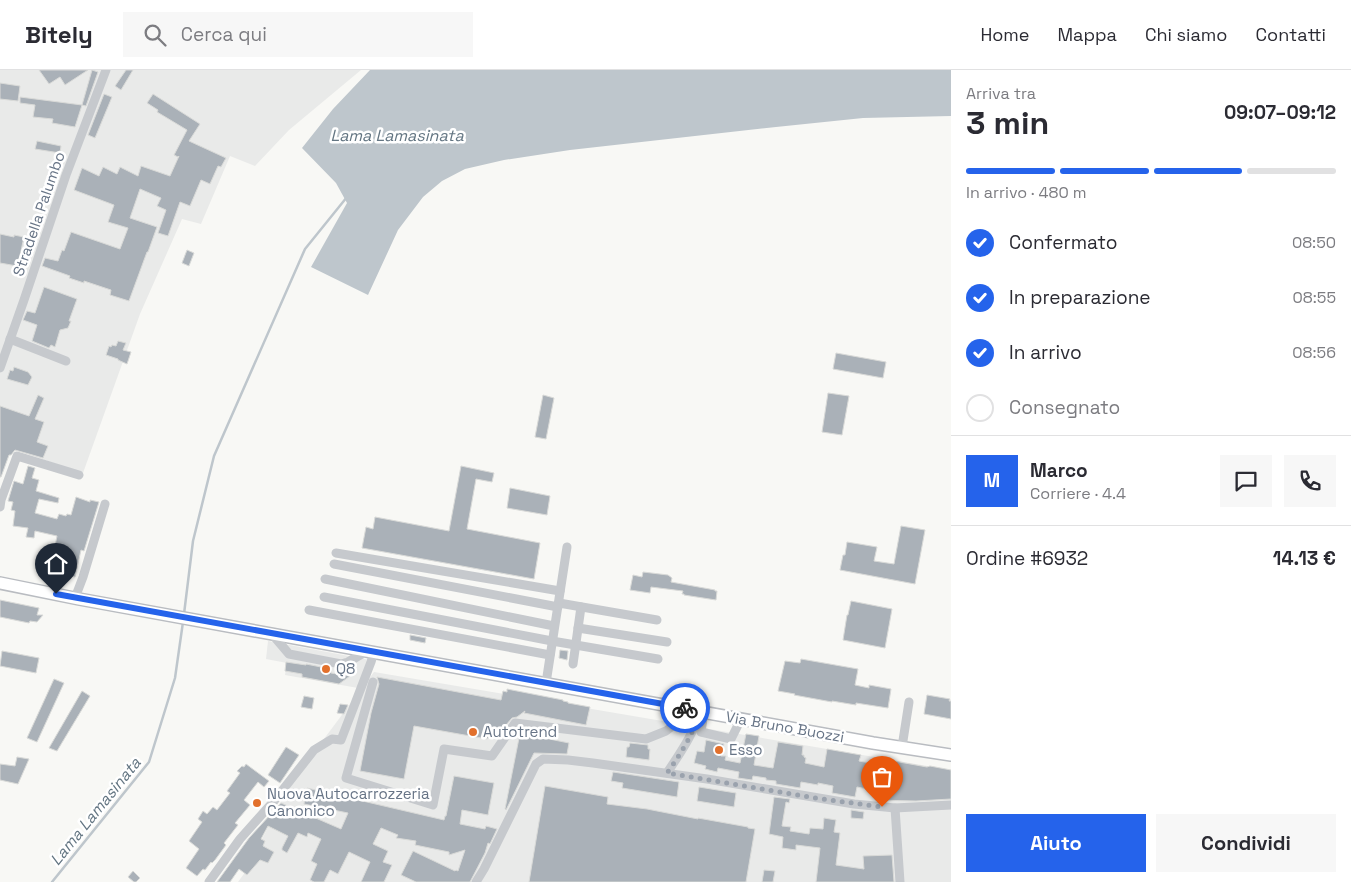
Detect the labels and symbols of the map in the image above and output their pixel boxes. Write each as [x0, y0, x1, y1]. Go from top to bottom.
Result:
water label: Lama Lamasinata [330, 125, 464, 146]
street label: Stradella Palumbo [8, 149, 69, 279]
pin [35, 543, 77, 594]
place label: Q8 [336, 659, 355, 678]
marker: Q8 [320, 663, 332, 675]
courier [660, 683, 710, 733]
street label: Via Bruno Buozzi [724, 707, 846, 746]
place label: Autotrend [483, 722, 557, 741]
marker: Autotrend [467, 726, 479, 738]
place label: Esso [729, 740, 763, 759]
marker: Esso [713, 744, 725, 756]
water label: Lama Lamasinata [45, 752, 146, 870]
pin [861, 756, 903, 807]
place label: Nuova Autocarrozzeria Canonico [267, 784, 430, 820]
marker: Nuova Autocarrozzeria Canonico [251, 797, 263, 809]

